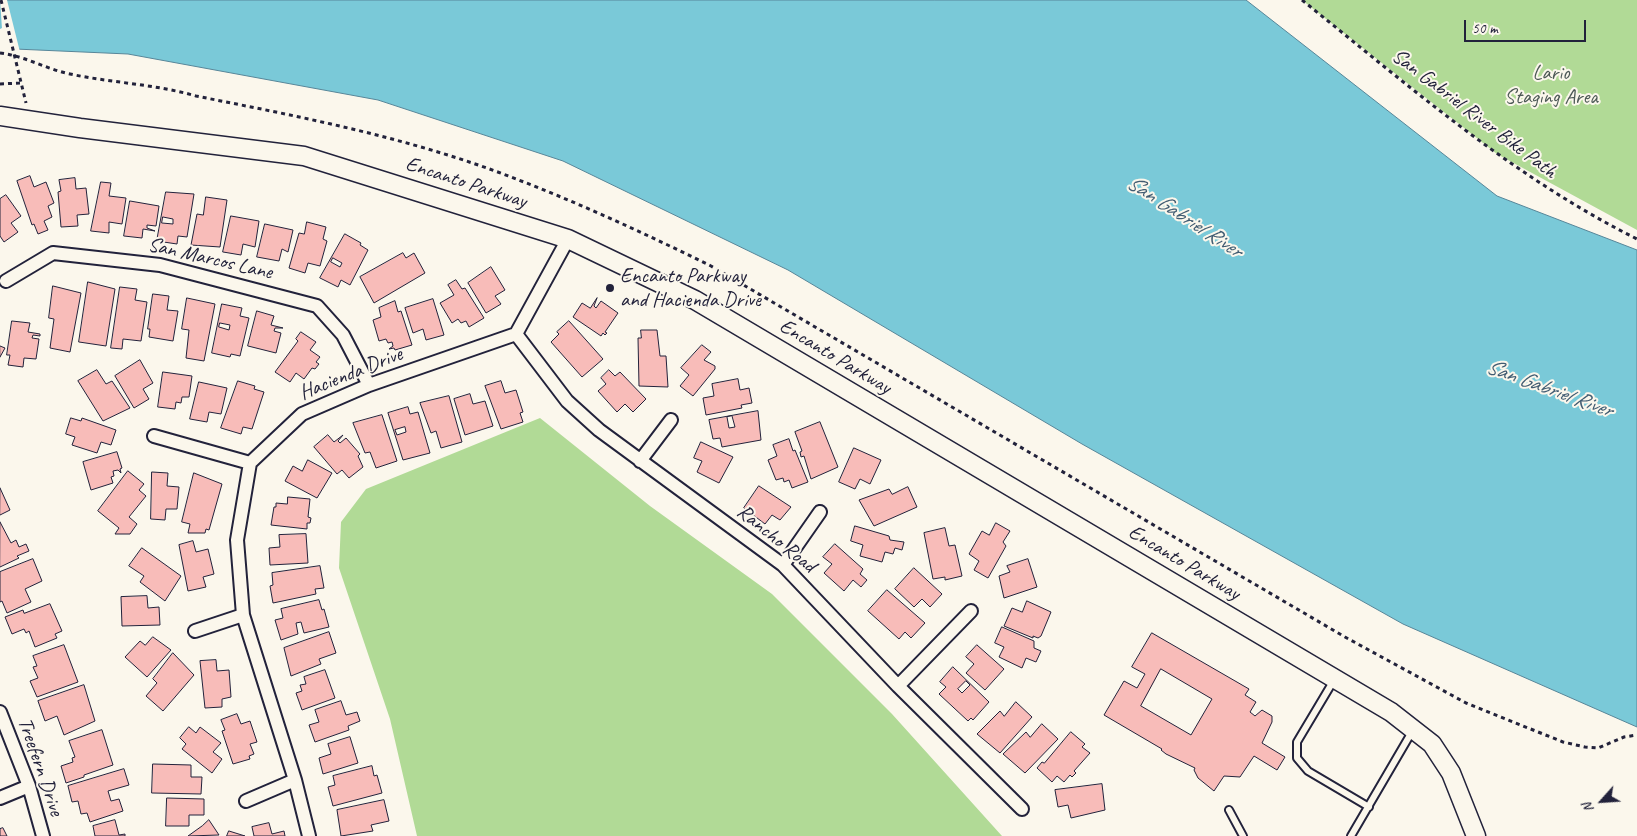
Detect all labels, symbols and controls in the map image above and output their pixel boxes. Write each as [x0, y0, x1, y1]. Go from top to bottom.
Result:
scale bar [1467, 10, 1590, 42]
text: 50 m [1472, 19, 1498, 38]
street label: San Gabriel River Bike Path [1386, 44, 1562, 184]
park label: Lario Staging Area [1504, 60, 1598, 110]
street label: Encanto Parkway [402, 152, 530, 214]
water label: San Gabriel River [1121, 170, 1247, 264]
street label: San Marcos Lane [145, 232, 275, 286]
place label: Encanto Parkway and Hacienda Drive [620, 263, 761, 313]
marker: Encanto Parkway and Hacienda Drive [604, 282, 616, 294]
street label: Encanto Parkway [775, 314, 895, 400]
street label: Hacienda Drive [296, 342, 406, 406]
water label: San Gabriel River [1482, 354, 1616, 424]
street label: Rancho Road [731, 500, 821, 578]
street label: Encanto Parkway [1124, 520, 1244, 606]
street label: Treefern Drive [12, 715, 68, 819]
north arrow [1577, 776, 1627, 826]
text: N [1579, 800, 1598, 815]

